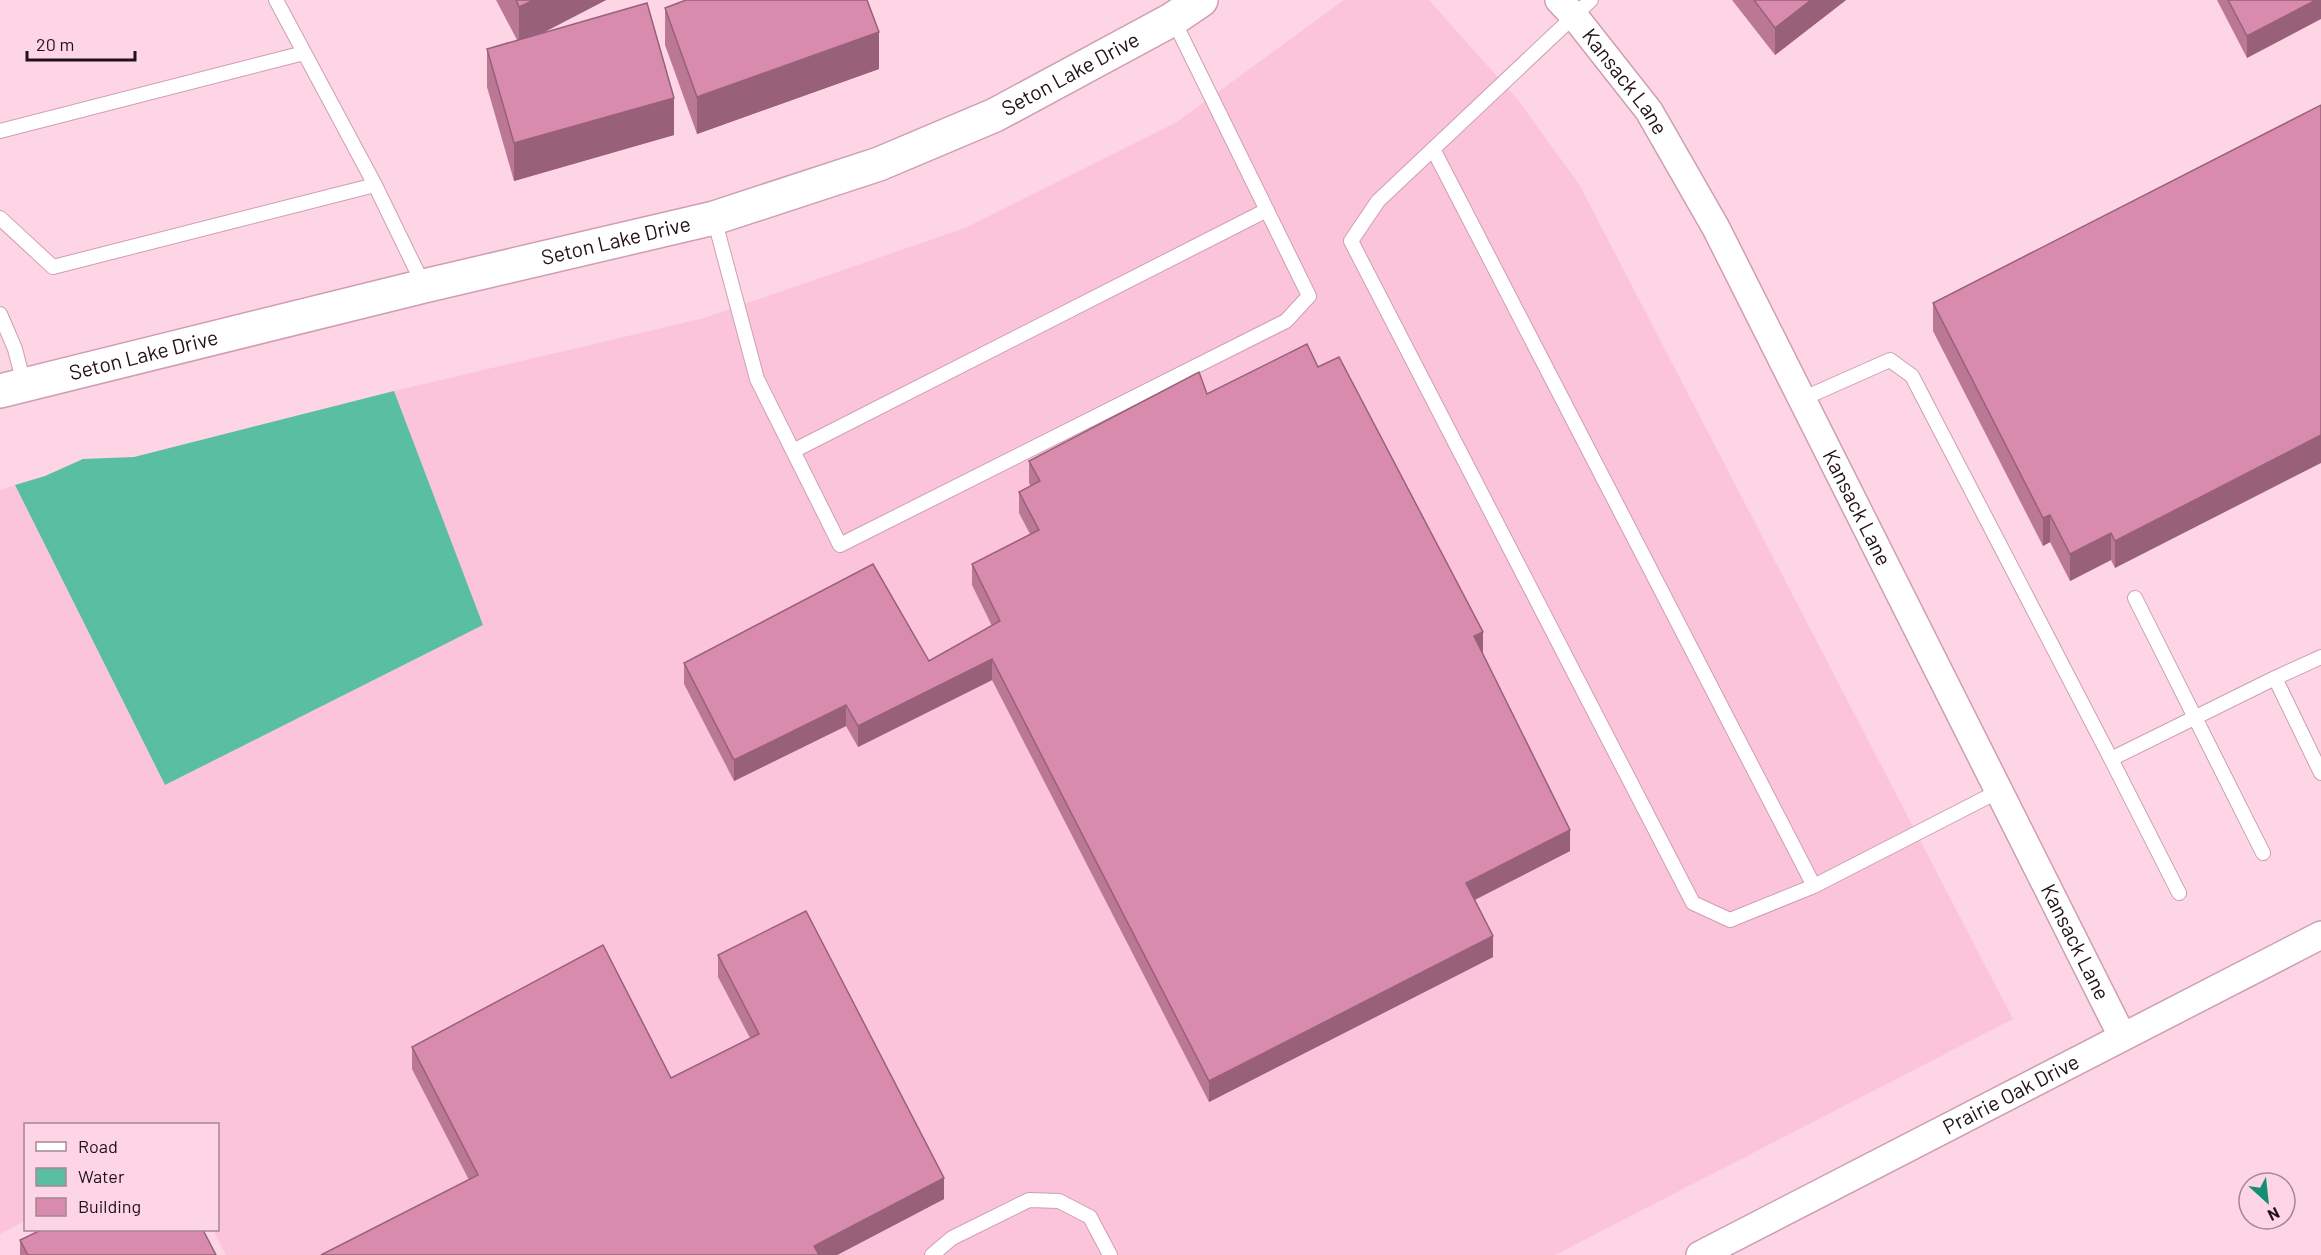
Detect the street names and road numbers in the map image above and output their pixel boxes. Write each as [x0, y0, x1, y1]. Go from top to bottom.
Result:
street label: Kansack Lane [1578, 23, 1674, 138]
street label: Seton Lake Drive [997, 26, 1143, 120]
street label: Seton Lake Drive [538, 210, 693, 269]
street label: Seton Lake Drive [66, 323, 220, 384]
street label: Kansack Lane [1818, 445, 1898, 569]
street label: Kansack Lane [2037, 879, 2116, 1004]
street label: Prairie Oak Drive [1938, 1048, 2083, 1139]

